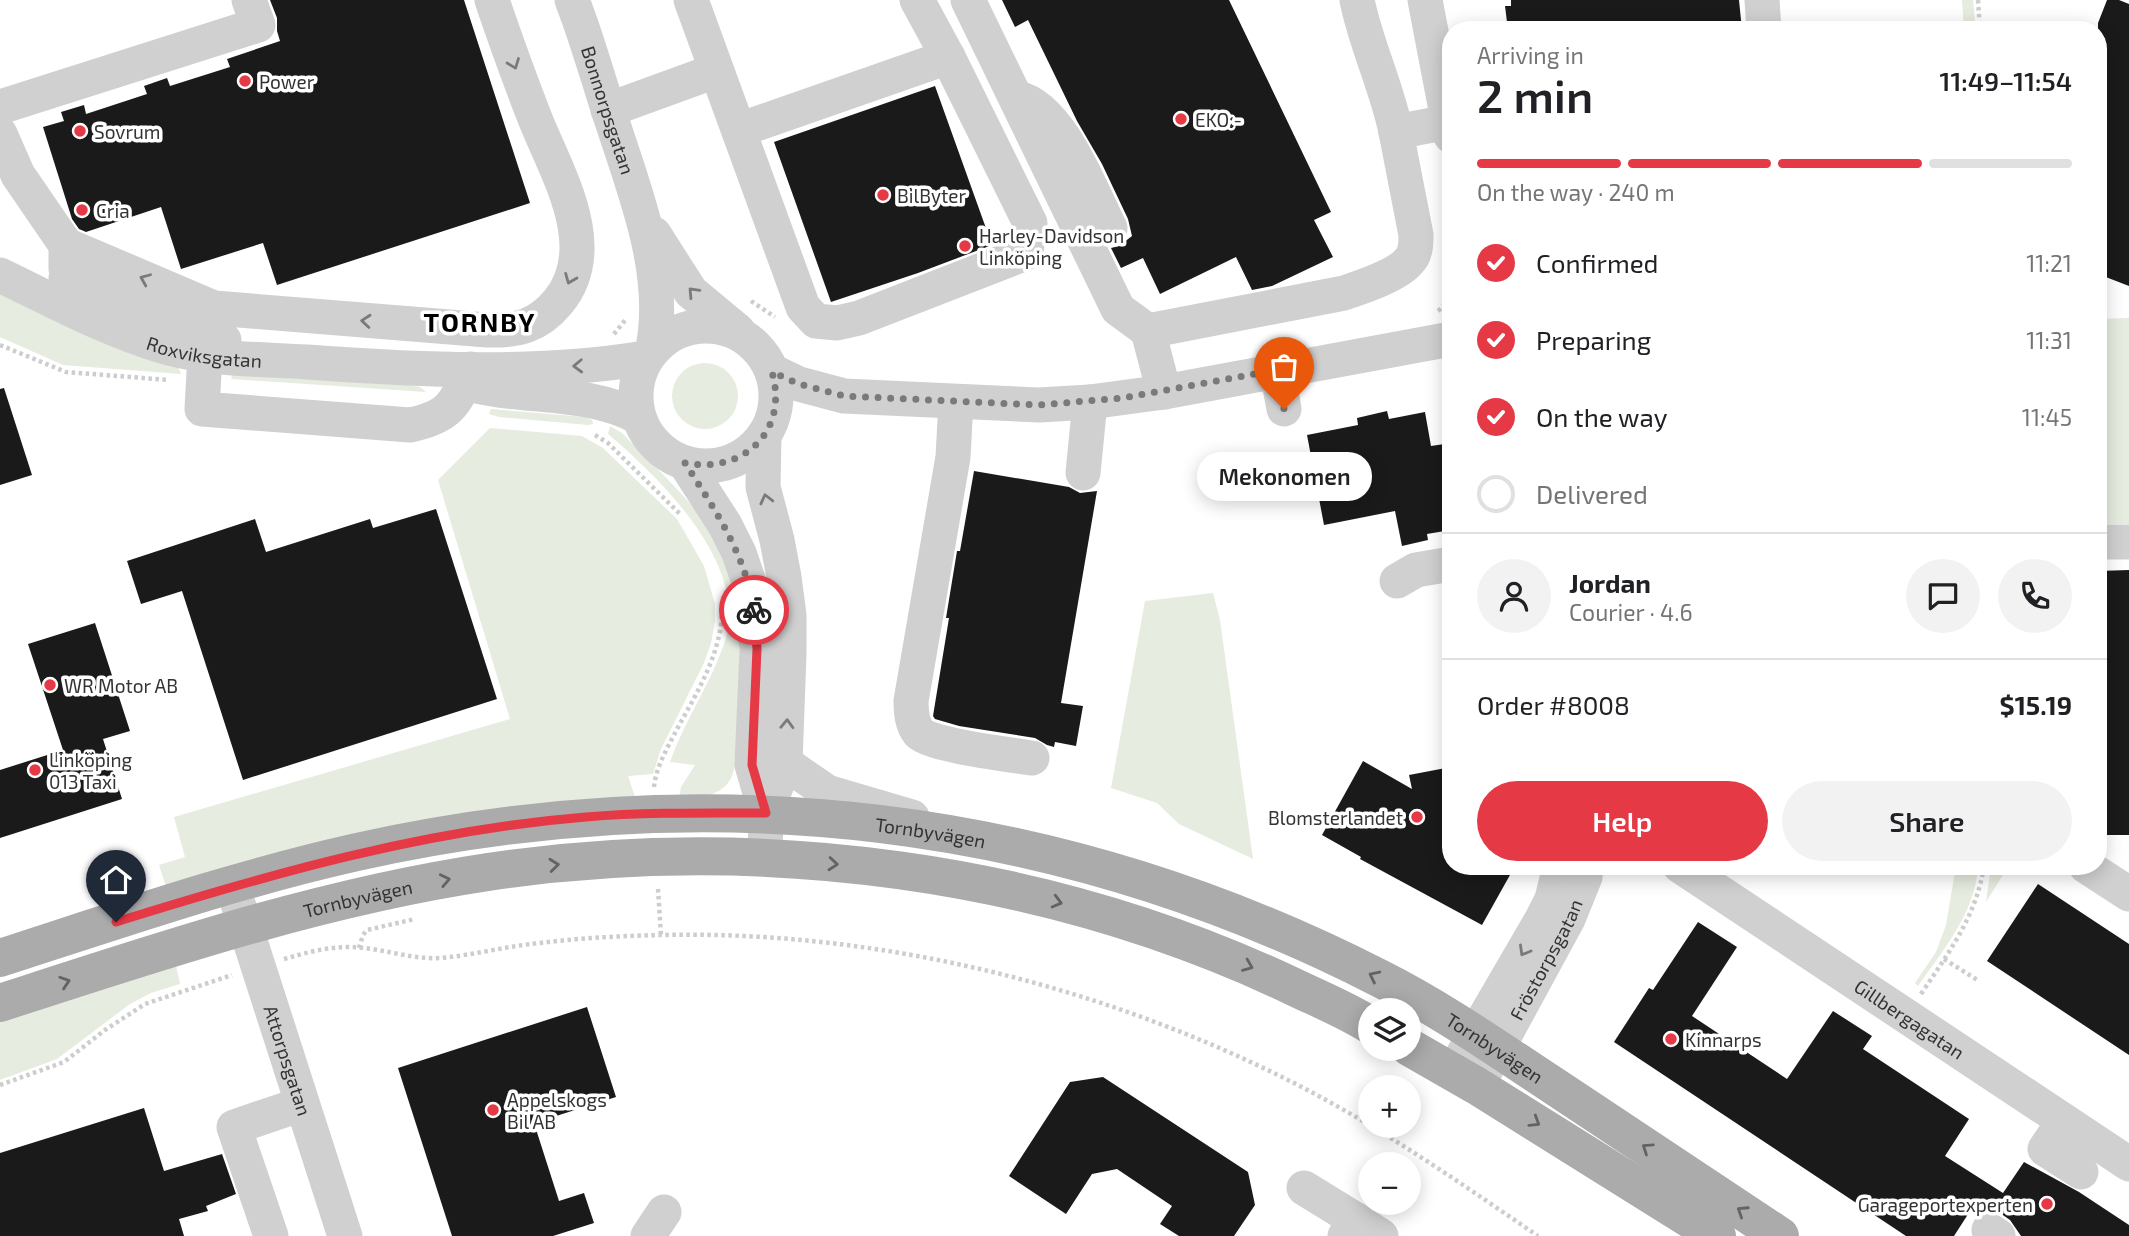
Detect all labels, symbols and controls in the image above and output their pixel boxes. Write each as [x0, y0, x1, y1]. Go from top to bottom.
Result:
text: Arriving in [1477, 41, 1584, 69]
street label: Bonnorpsgatan [577, 43, 640, 177]
one-way arrow [506, 58, 520, 70]
text: 11:49–11:54 [1940, 65, 2072, 96]
text: 2 min [1477, 67, 1593, 122]
place label: Power [259, 70, 315, 93]
marker: Power [237, 73, 253, 89]
place label: EKO:- [1195, 108, 1242, 131]
marker: EKO:- [1173, 111, 1189, 127]
place label: Sovrum [94, 120, 161, 143]
marker: Sovrum [72, 123, 88, 139]
text: On the way · 240 m [1477, 178, 1675, 206]
place label: BilByter [897, 184, 966, 207]
marker: BilByter [875, 187, 891, 203]
place label: Cria [96, 199, 130, 222]
marker: Cria [74, 202, 90, 218]
place label: Harley-Davidson Linköping [979, 224, 1124, 269]
marker: Harley-Davidson Linköping [957, 238, 973, 254]
icon: check [1477, 244, 1515, 282]
text: Confirmed [1536, 247, 1659, 278]
text: 11:21 [2026, 249, 2072, 277]
one-way arrow [140, 273, 152, 287]
one-way arrow [565, 273, 579, 285]
one-way arrow [689, 288, 702, 301]
district label: TORNBY [423, 306, 537, 337]
one-way arrow [361, 314, 372, 329]
icon: check [1477, 321, 1515, 359]
text: Preparing [1536, 324, 1651, 355]
text: 11:31 [2026, 326, 2072, 354]
street label: Roxviksgatan [144, 331, 262, 371]
pin [1254, 337, 1314, 409]
icon: bag [1265, 348, 1303, 386]
one-way arrow [572, 358, 583, 373]
icon: check [1477, 398, 1515, 436]
text: On the way [1536, 401, 1667, 432]
text: 11:45 [2022, 403, 2072, 431]
callout: Mekonomen [1196, 451, 1372, 500]
text: Mekonomen [1218, 462, 1351, 490]
text: Delivered [1536, 478, 1648, 509]
one-way arrow [760, 493, 774, 505]
button: person [1477, 559, 1551, 633]
button: chat [1906, 559, 1980, 633]
button: phone [1998, 559, 2072, 633]
text: Jordan [1569, 567, 1651, 598]
courier [719, 575, 789, 645]
icon: bike [735, 591, 773, 629]
text: Courier · 4.6 [1569, 598, 1693, 626]
place label: WR Motor AB [64, 674, 178, 697]
marker: WR Motor AB [42, 677, 58, 693]
text: Order #8008 [1477, 689, 1630, 720]
text: $15.19 [2000, 689, 2072, 720]
one-way arrow [780, 718, 795, 729]
place label: Linköping 013 Taxi [49, 748, 132, 793]
marker: Linköping 013 Taxi [27, 762, 43, 778]
button: Help [1477, 781, 1768, 861]
button: Share [1782, 781, 2072, 861]
place label: Blomsterlandet [1268, 806, 1403, 829]
marker: Blomsterlandet [1409, 809, 1425, 825]
street label: Tornbyvägen [874, 812, 988, 852]
pin [86, 850, 146, 922]
one-way arrow [827, 856, 839, 871]
one-way arrow [549, 857, 560, 872]
icon: home [97, 861, 135, 899]
one-way arrow [439, 873, 451, 888]
street label: Tornbyvägen [301, 874, 414, 922]
one-way arrow [1051, 894, 1063, 908]
street label: Fröstorpsgatan [1504, 895, 1586, 1024]
one-way arrow [1519, 943, 1532, 956]
one-way arrow [1241, 957, 1253, 971]
one-way arrow [1369, 970, 1381, 984]
street label: Gillbergagatan [1851, 974, 1969, 1063]
one-way arrow [58, 976, 71, 990]
map controls [1358, 998, 1421, 1215]
button: layers [1358, 998, 1421, 1061]
street label: Attorpsgatan [260, 1002, 317, 1118]
street label: Tornbyvägen [1442, 1007, 1548, 1088]
place label: Kinnarps [1685, 1028, 1762, 1051]
marker: Kinnarps [1663, 1031, 1679, 1047]
button: + [1358, 1075, 1421, 1138]
place label: Appelskogs Bil AB [507, 1088, 607, 1133]
marker: Appelskogs Bil AB [485, 1102, 501, 1118]
one-way arrow [1527, 1114, 1540, 1127]
one-way arrow [1642, 1143, 1655, 1156]
button: − [1358, 1152, 1421, 1215]
place label: Garageportexperten [1858, 1193, 2033, 1216]
marker: Garageportexperten [2039, 1196, 2055, 1212]
one-way arrow [1737, 1207, 1750, 1219]

